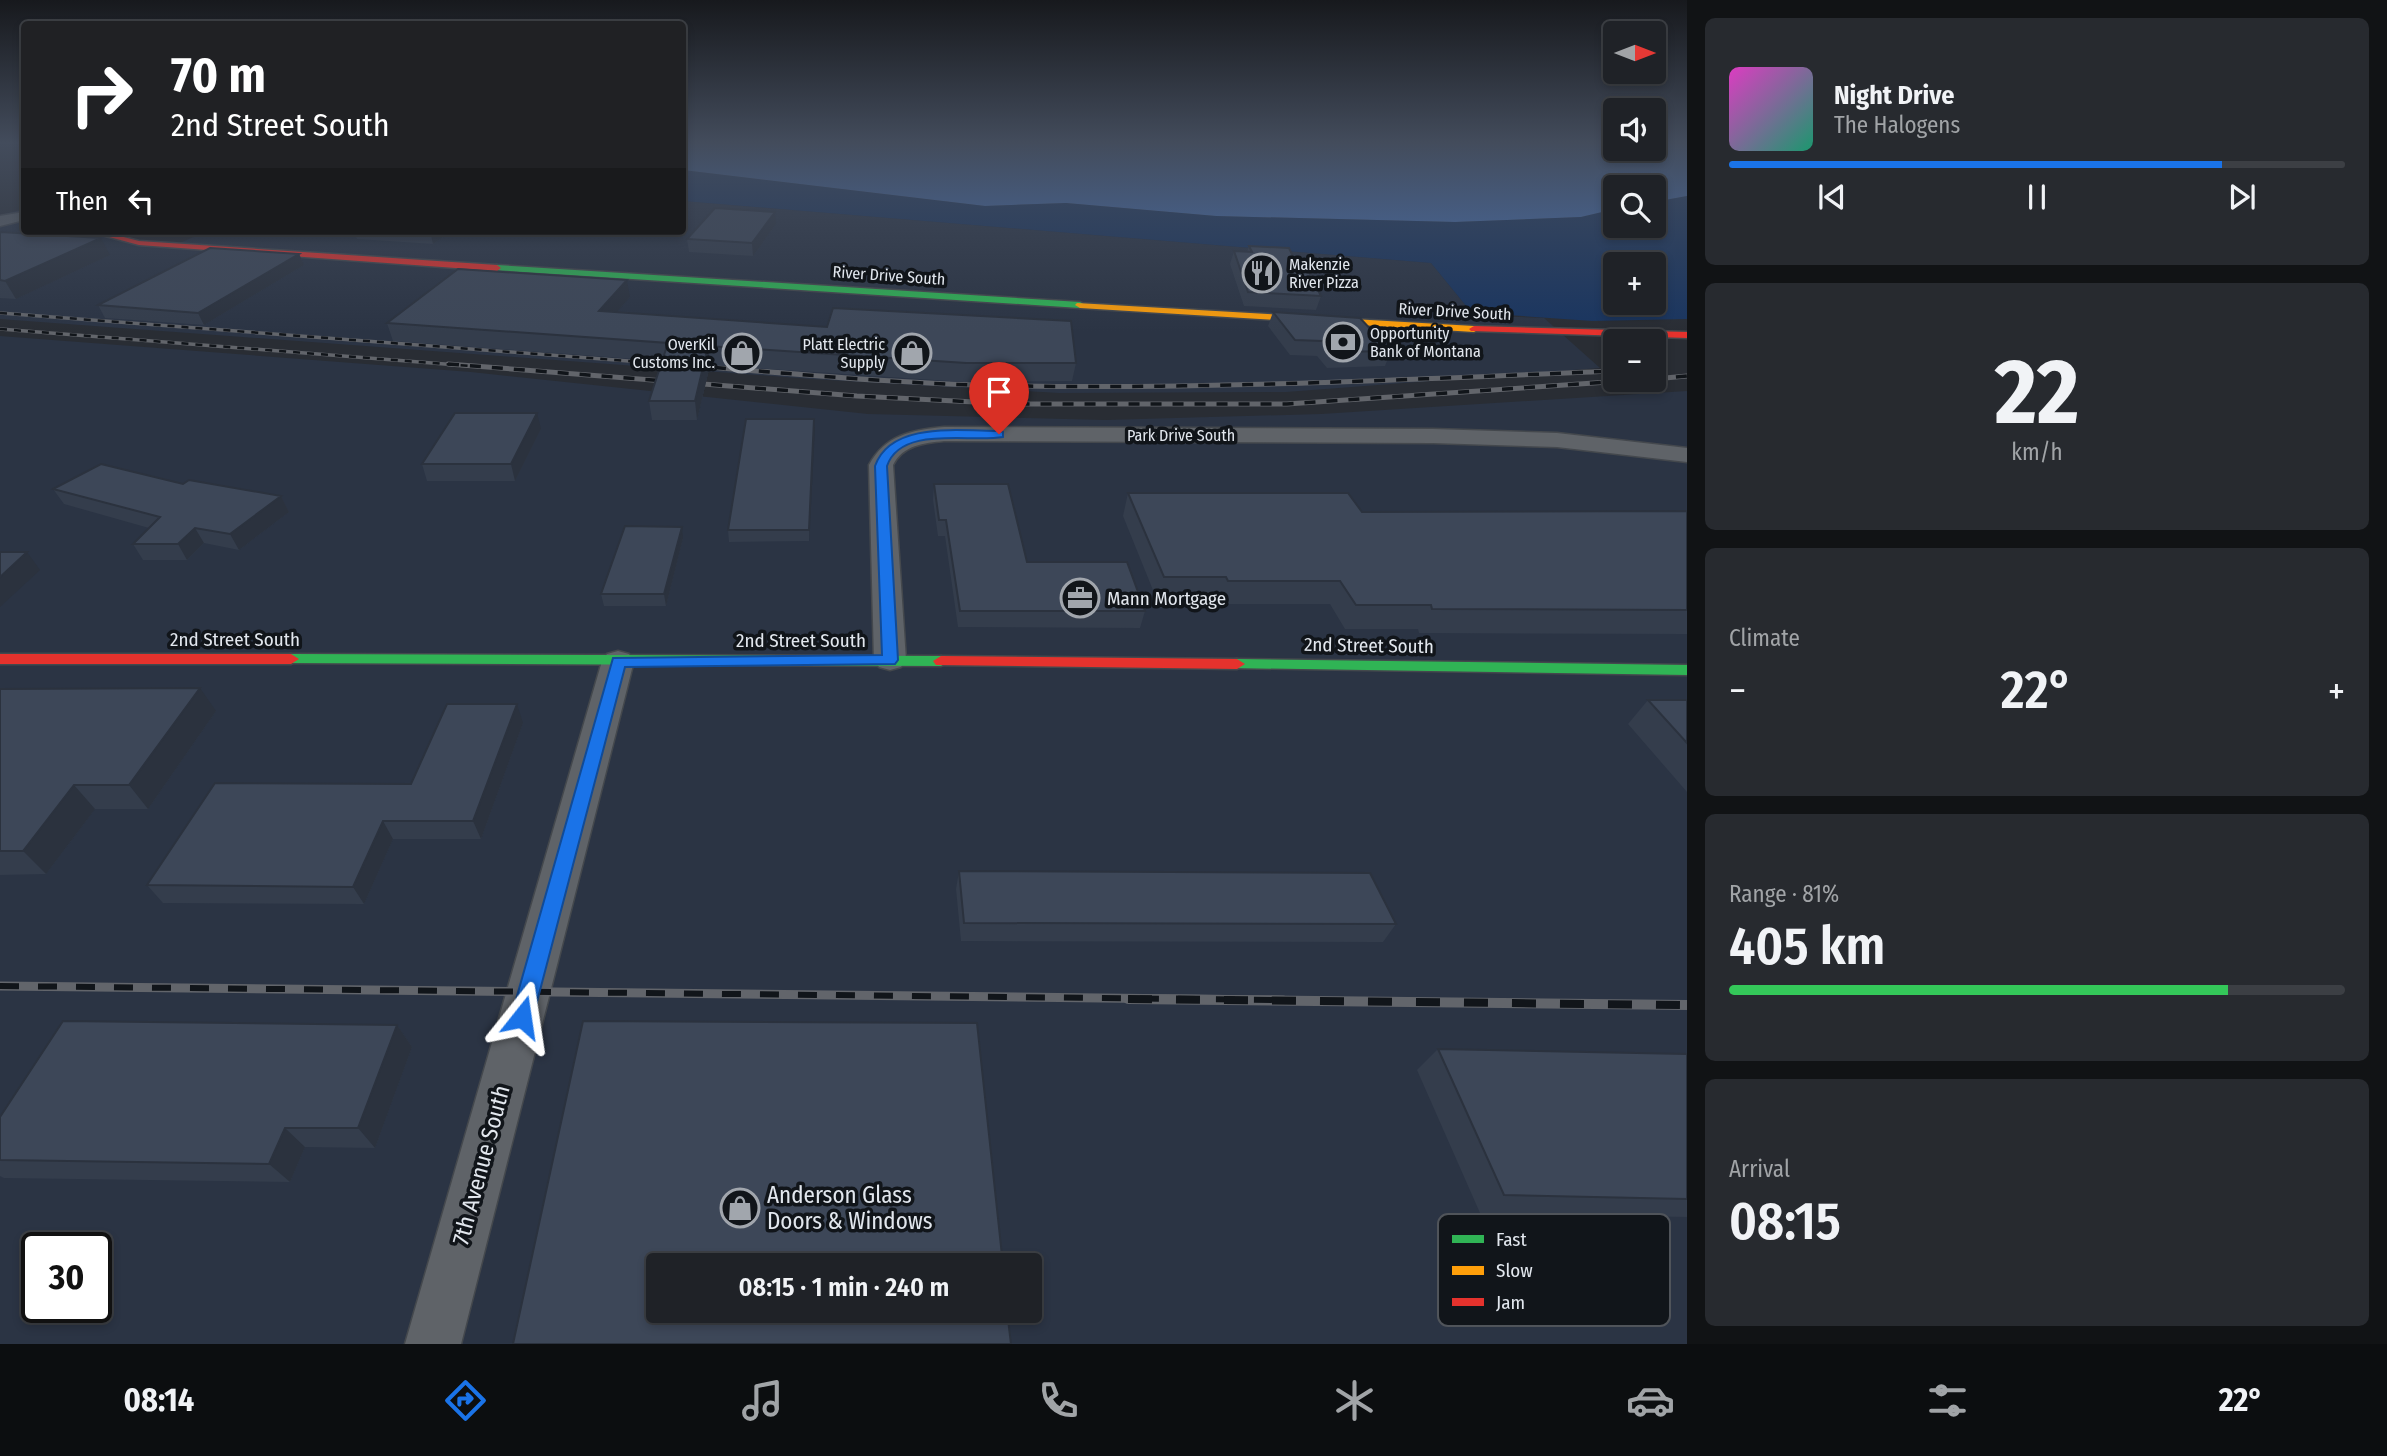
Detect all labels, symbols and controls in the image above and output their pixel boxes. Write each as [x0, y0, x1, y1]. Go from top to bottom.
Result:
north arrow [1603, 21, 1666, 84]
map controls [1603, 21, 1666, 392]
text: 70 m [171, 46, 266, 105]
icon: right [56, 49, 147, 140]
text: Night Drive [1834, 80, 1954, 111]
button: sound [1603, 98, 1666, 161]
text: 2nd Street South [171, 106, 390, 144]
text: The Halogens [1834, 111, 1960, 139]
button: search [1603, 175, 1666, 238]
icon: previous [1813, 178, 1851, 216]
icon: pause [2018, 178, 2056, 216]
icon: next [2223, 178, 2261, 216]
icon: left [122, 182, 160, 220]
text: Then [56, 186, 108, 217]
restaurant icon: Makenzie River Pizza [1241, 252, 1283, 294]
button: + [1603, 252, 1666, 315]
place label: Makenzie River Pizza [1289, 255, 1359, 292]
street label: River Drive South [832, 262, 946, 289]
street label: River Drive South [1398, 299, 1512, 324]
bank icon: Opportunity Bank of Montana [1322, 321, 1364, 363]
place label: Opportunity Bank of Montana [1370, 324, 1481, 361]
button: − [1603, 329, 1666, 392]
shop icon: OverKil Customs Inc. [721, 332, 763, 374]
shop icon: Platt Electric Supply [891, 332, 933, 374]
place label: OverKil Customs Inc. [633, 335, 715, 372]
place label: Platt Electric Supply [803, 335, 886, 372]
text: 22 [1995, 338, 2079, 447]
pin [969, 362, 1029, 434]
icon: arrive [980, 373, 1018, 411]
street label: Park Drive South [1127, 426, 1235, 445]
text: km/h [2011, 438, 2063, 466]
office icon: Mann Mortgage [1059, 577, 1101, 619]
place label: Mann Mortgage [1107, 587, 1226, 610]
text: Climate [1729, 624, 1800, 652]
street label: 2nd Street South [170, 628, 300, 651]
street label: 2nd Street South [736, 629, 866, 652]
street label: 2nd Street South [1304, 633, 1434, 658]
text: 22° [2001, 659, 2073, 722]
text: − [1729, 668, 1746, 714]
text: + [2328, 668, 2345, 714]
text: Range · 81% [1729, 880, 1839, 908]
text: 405 km [1729, 915, 1885, 978]
position arrow [485, 980, 559, 1054]
street label: 7th Avenue South [446, 1082, 516, 1248]
text: Arrival [1729, 1155, 1790, 1183]
place label: Anderson Glass Doors & Windows [767, 1181, 933, 1235]
shop icon: Anderson Glass Doors & Windows [719, 1187, 761, 1229]
text: 08:15 [1729, 1190, 1841, 1253]
legend [1438, 1214, 1670, 1326]
text: Fast [1496, 1228, 1527, 1251]
speed limit sign: 30 [21, 1232, 112, 1323]
text: Slow [1496, 1259, 1533, 1282]
text: 08:15 · 1 min · 240 m [739, 1272, 949, 1303]
text: Jam [1496, 1291, 1525, 1314]
icon: directions [441, 1376, 490, 1425]
icon: music [738, 1376, 787, 1425]
icon: phone [1034, 1376, 1083, 1425]
icon: climate [1330, 1376, 1379, 1425]
icon: car [1626, 1376, 1675, 1425]
icon: filters [1923, 1376, 1972, 1425]
text: 08:14 [124, 1381, 194, 1419]
text: 22° [2219, 1381, 2263, 1419]

